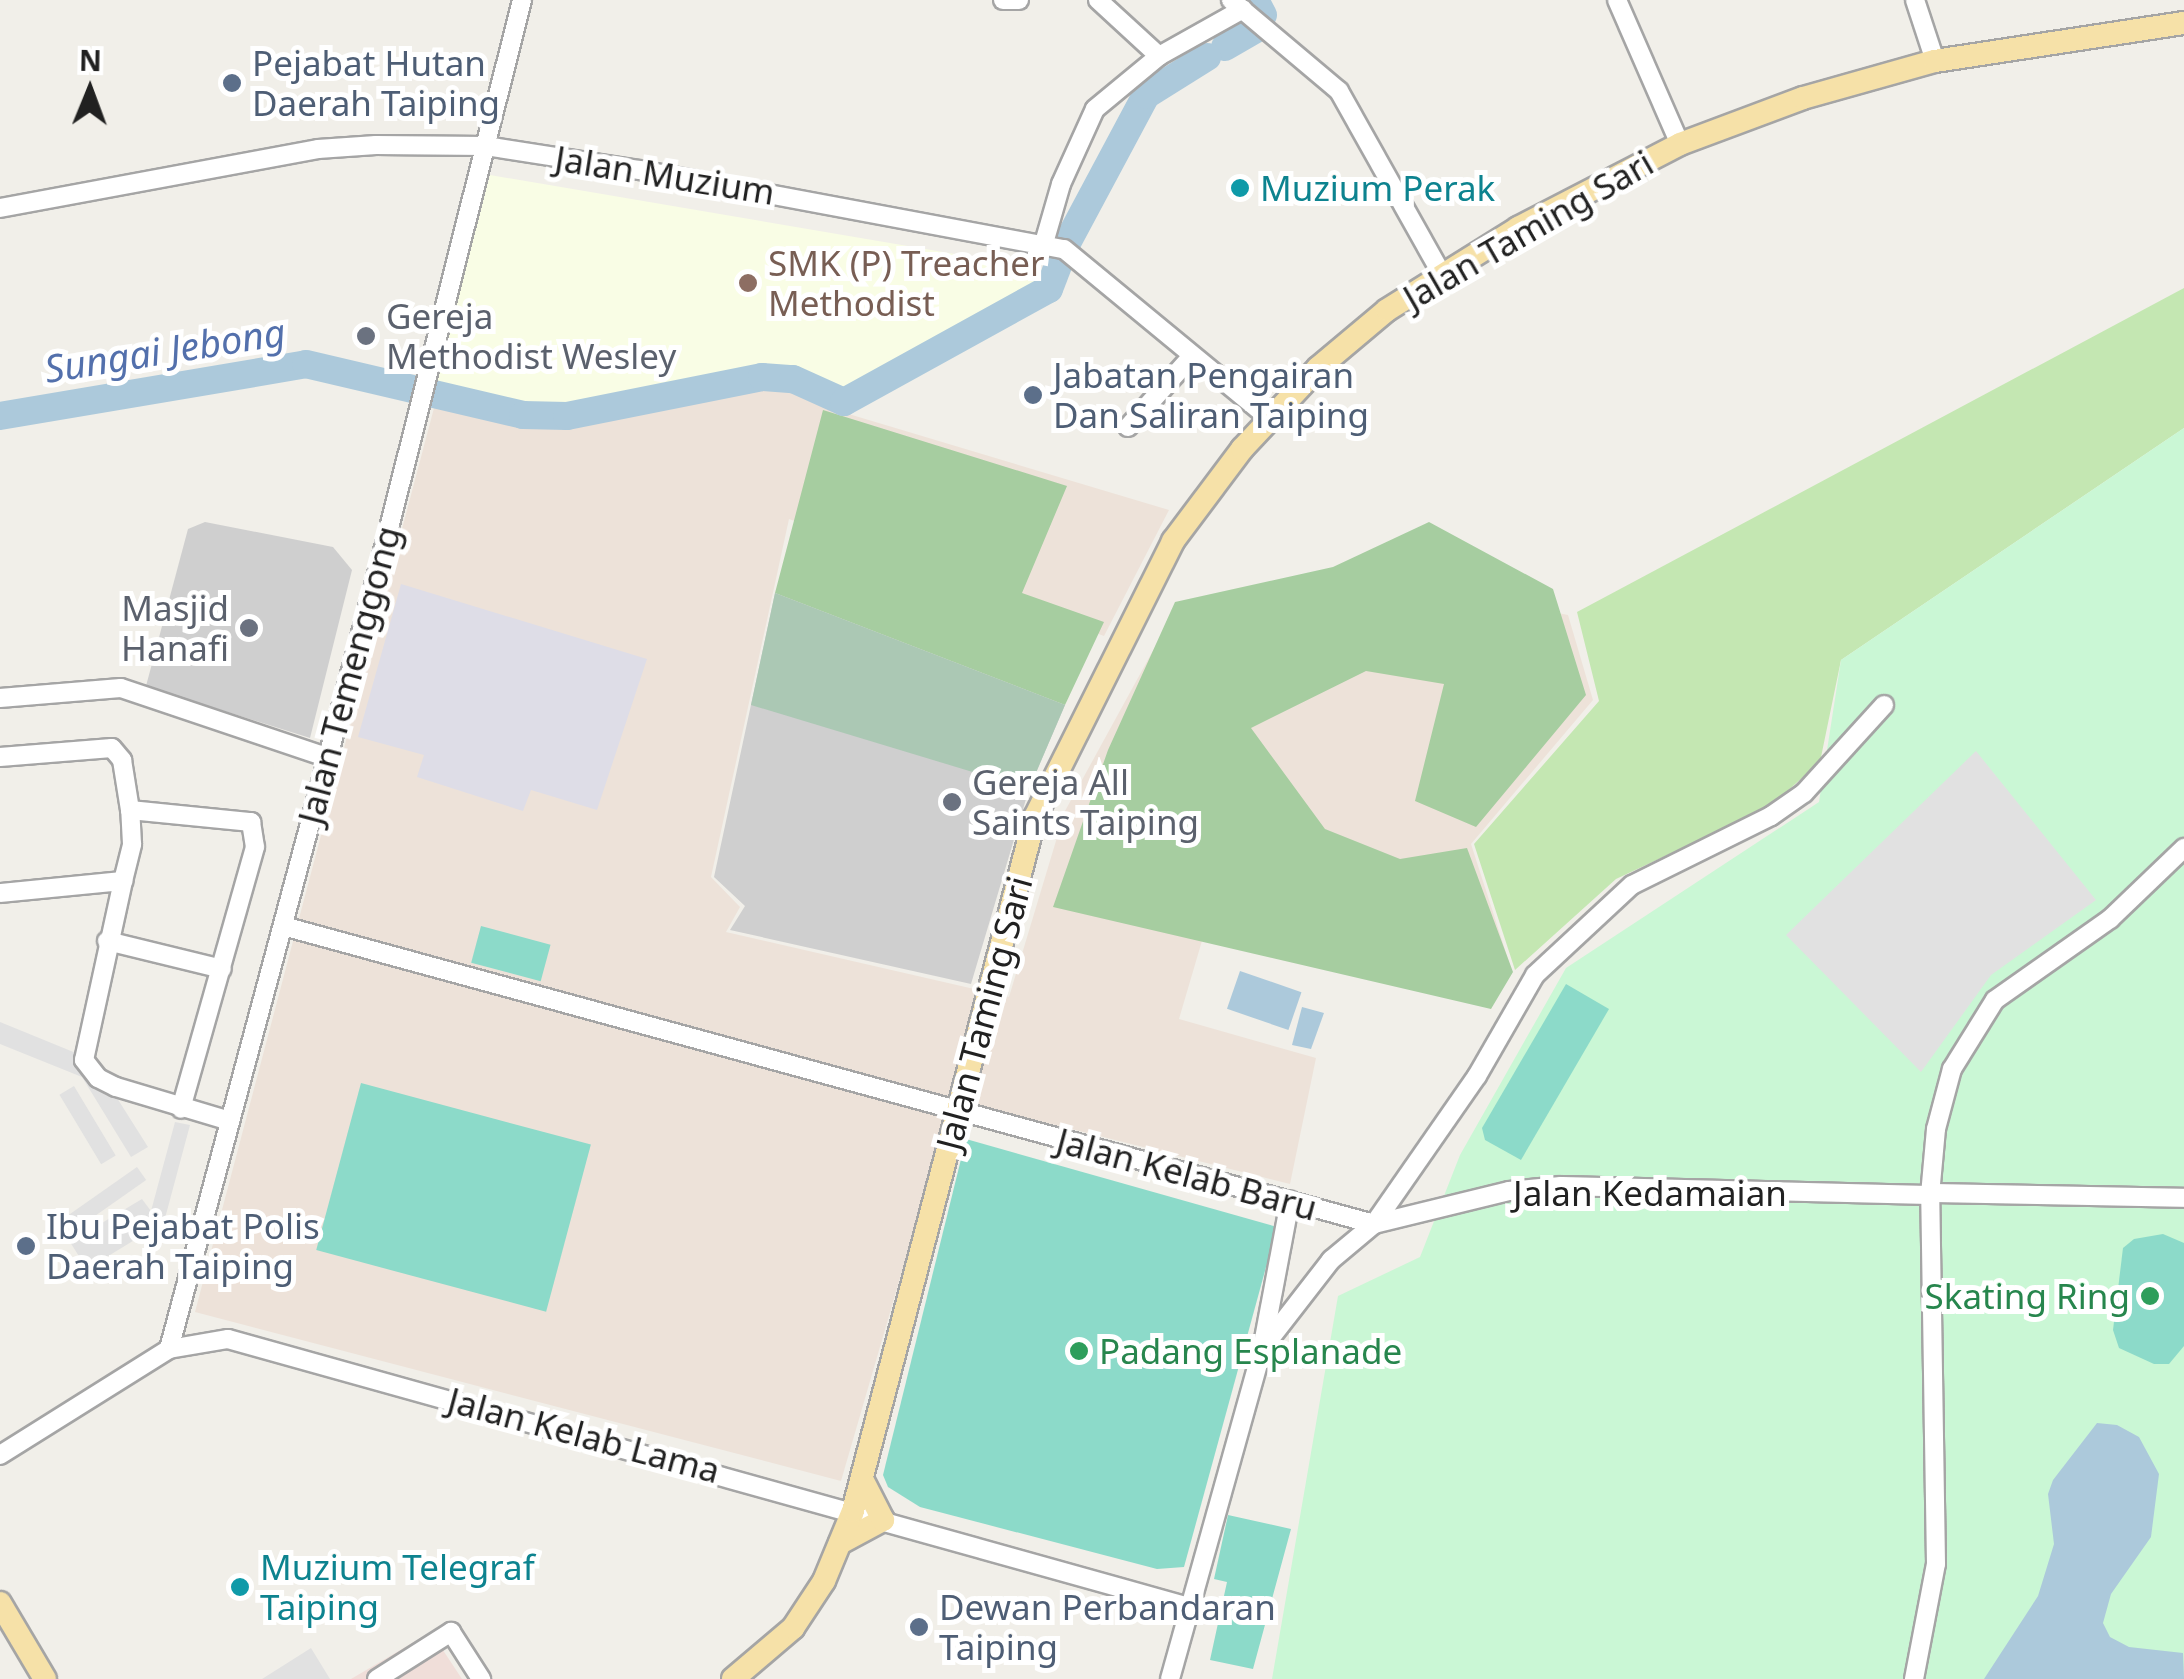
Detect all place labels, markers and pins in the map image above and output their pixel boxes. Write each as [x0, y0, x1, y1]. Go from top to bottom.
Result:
place label: Pejabat Hutan Daerah Taiping [252, 42, 500, 124]
marker: Pejabat Hutan Daerah Taiping [221, 72, 243, 94]
place label: Muzium Perak [1260, 167, 1495, 209]
marker: Muzium Perak [1229, 177, 1251, 199]
place label: SMK (P) Treacher Methodist [768, 242, 1044, 324]
marker: SMK (P) Treacher Methodist [737, 272, 759, 294]
place label: Gereja Methodist Wesley [386, 295, 676, 377]
marker: Gereja Methodist Wesley [355, 325, 377, 347]
place label: Jabatan Pengairan Dan Saliran Taiping [1053, 354, 1369, 436]
marker: Jabatan Pengairan Dan Saliran Taiping [1022, 384, 1044, 406]
place label: Masjid Hanafi [121, 587, 229, 669]
marker: Masjid Hanafi [238, 617, 260, 639]
place label: Gereja All Saints Taiping [972, 761, 1199, 843]
marker: Gereja All Saints Taiping [941, 791, 963, 813]
place label: Ibu Pejabat Polis Daerah Taiping [46, 1205, 320, 1287]
marker: Ibu Pejabat Polis Daerah Taiping [15, 1235, 37, 1257]
place label: Skating Ring [1925, 1275, 2130, 1317]
marker: Skating Ring [2139, 1285, 2161, 1307]
place label: Padang Esplanade [1099, 1330, 1402, 1372]
marker: Padang Esplanade [1068, 1340, 1090, 1362]
place label: Muzium Telegraf Taiping [260, 1546, 535, 1628]
marker: Muzium Telegraf Taiping [229, 1576, 251, 1598]
place label: Dewan Perbandaran Taiping [939, 1586, 1276, 1668]
marker: Dewan Perbandaran Taiping [908, 1616, 930, 1638]

